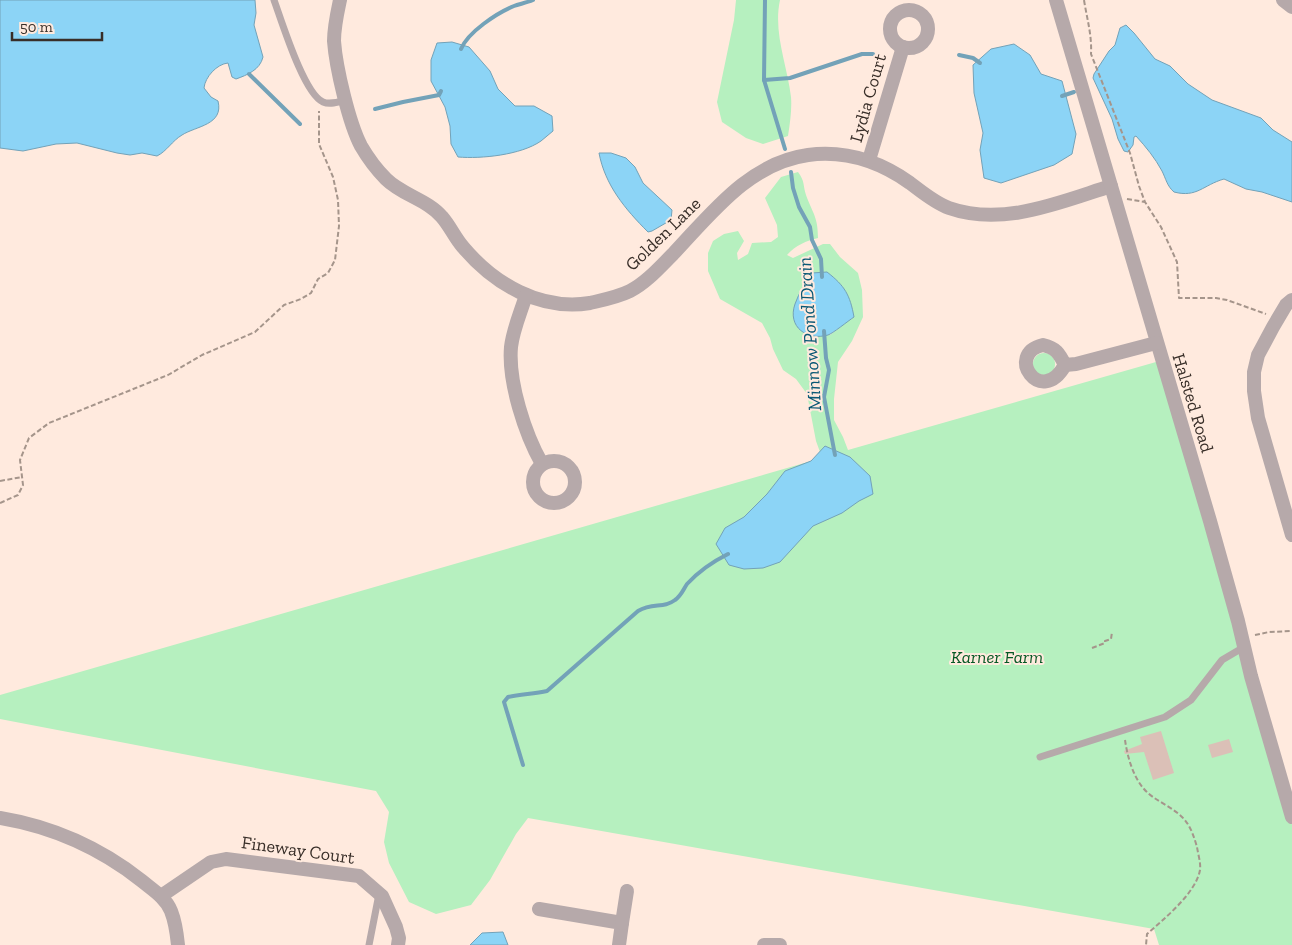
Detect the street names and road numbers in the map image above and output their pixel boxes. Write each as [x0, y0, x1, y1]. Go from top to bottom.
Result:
street label: Lydia Court [845, 51, 891, 145]
street label: Golden Lane [621, 193, 705, 275]
street label: Halsted Road [1167, 351, 1219, 455]
street label: Fineway Court [240, 831, 356, 869]

